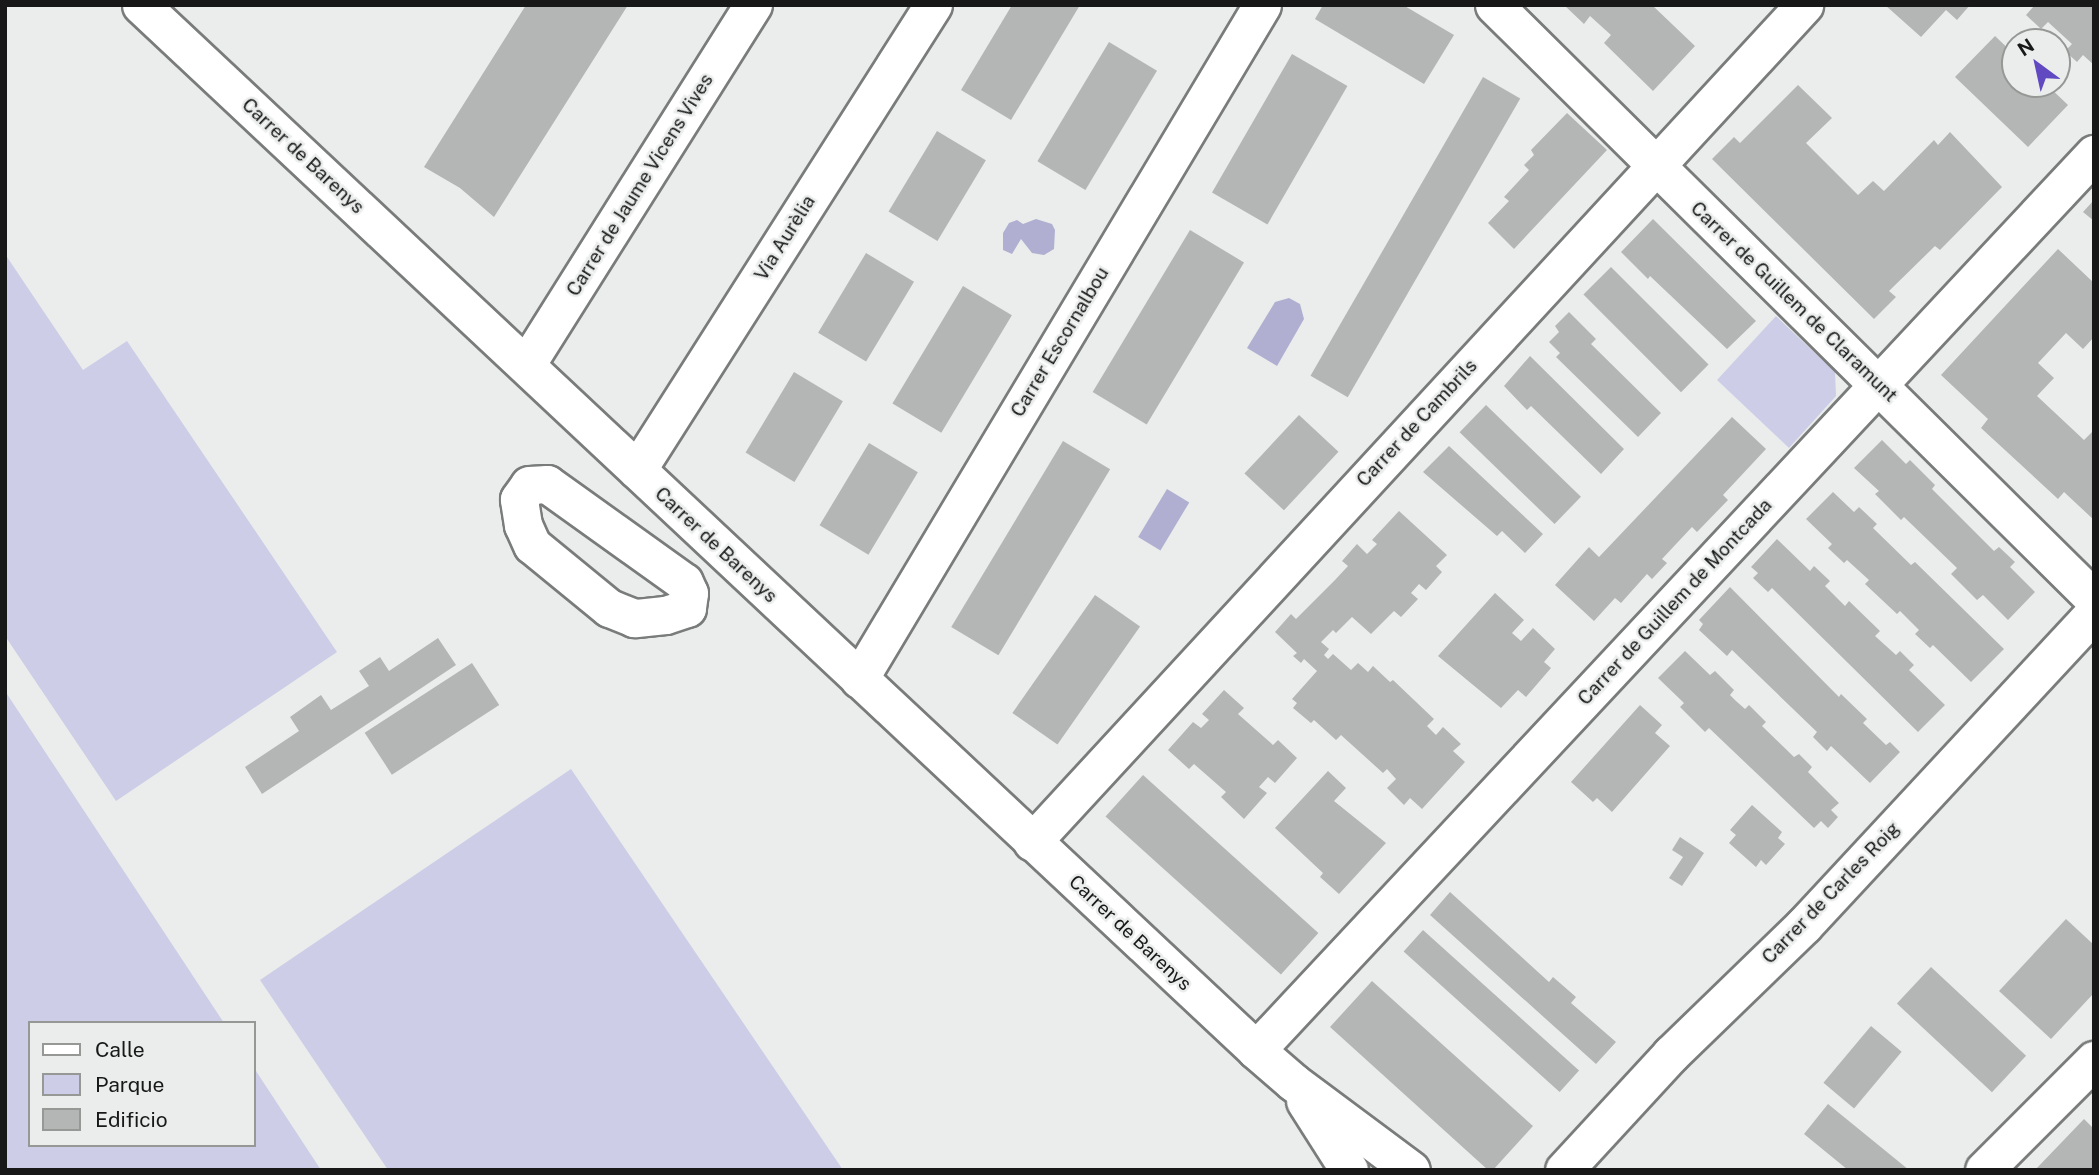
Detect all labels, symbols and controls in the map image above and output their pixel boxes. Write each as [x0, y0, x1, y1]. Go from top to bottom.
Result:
north arrow [2001, 28, 2071, 98]
text: N [2013, 34, 2038, 60]
street label: Carrer de Jaume Vicens Vives [562, 69, 718, 301]
street label: Carrer de Barenys [237, 93, 369, 219]
street label: Via Aurèlia [750, 191, 820, 285]
street label: Carrer de Guillem de Claramunt [1686, 197, 1902, 407]
street label: Carrer Escornalbou [1006, 263, 1114, 421]
street label: Carrer de Cambrils [1352, 354, 1482, 492]
street label: Carrer de Barenys [650, 482, 782, 608]
street label: Carrer de Guillem de Montcada [1573, 494, 1777, 710]
street label: Carrer de Carles Roig [1757, 817, 1905, 969]
street label: Carrer de Barenys [1064, 870, 1196, 996]
legend [28, 1021, 256, 1147]
text: Calle [95, 1037, 145, 1062]
text: Parque [95, 1072, 164, 1097]
text: Edificio [95, 1107, 168, 1132]

